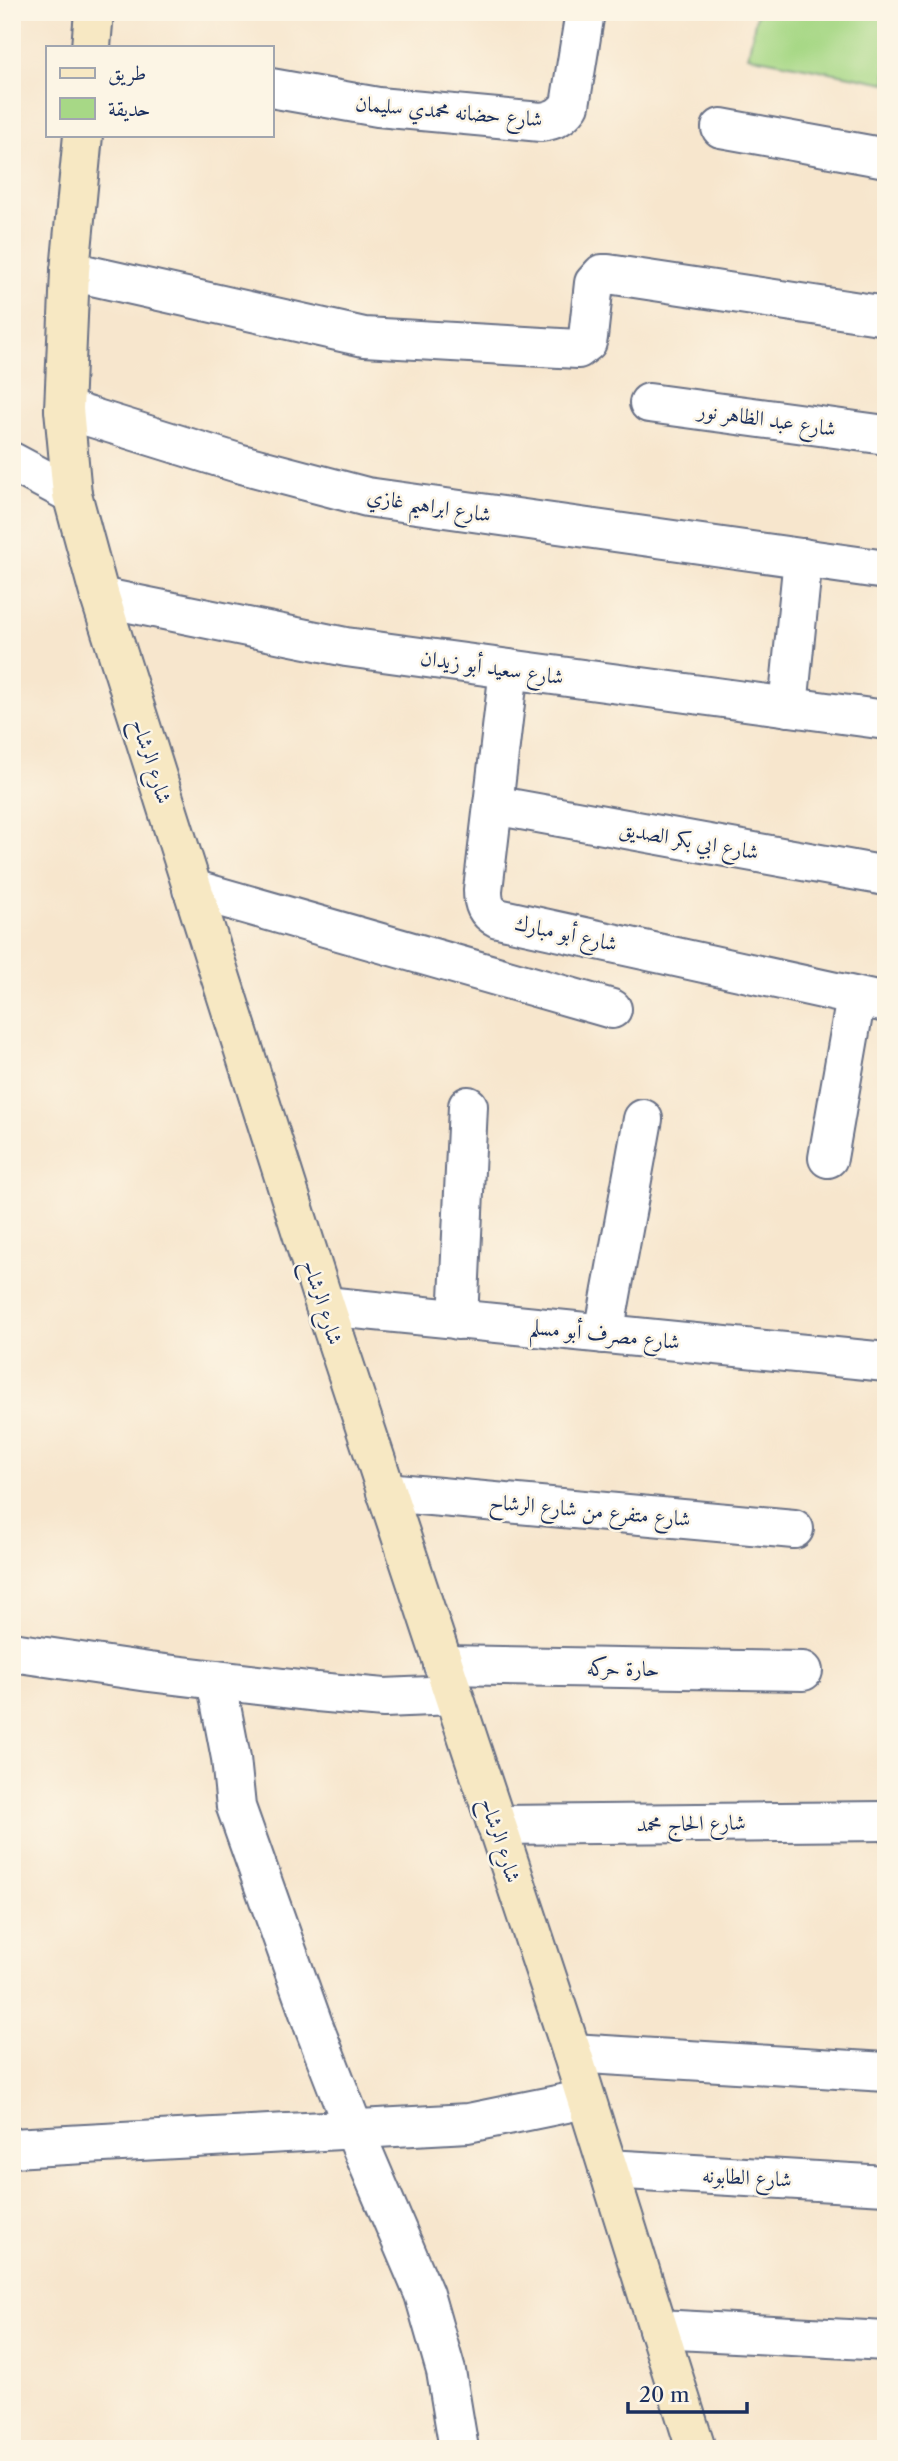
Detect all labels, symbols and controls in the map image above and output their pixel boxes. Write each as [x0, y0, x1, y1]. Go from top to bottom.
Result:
legend [46, 46, 273, 136]
text: طريق [108, 60, 146, 86]
street label: شارع حضانه محمدي سليمان [354, 90, 544, 138]
text: حديقة [108, 96, 151, 122]
street label: شارع عبد الظاهر نور [694, 397, 838, 447]
street label: شارع ابراهيم غازي [364, 483, 493, 536]
street label: شارع سعيد أبو زيدان [418, 643, 566, 695]
street label: شارع الرشاح [120, 715, 177, 809]
street label: شارع ابي بكر الصديق [616, 815, 761, 870]
street label: شارع أبو مبارك [511, 908, 620, 962]
street label: شارع الرشاح [291, 1256, 348, 1350]
street label: شارع مصرف أبو مسلم [528, 1312, 681, 1363]
street label: شارع متفرع من شارع الرشاح [488, 1489, 692, 1538]
street label: حارة حركه [586, 1655, 660, 1682]
street label: شارع الرشاح [469, 1794, 526, 1888]
street label: شارع الحاج محمد [636, 1810, 746, 1843]
street label: شارع الطابونه [701, 2162, 793, 2198]
scale bar [628, 2370, 748, 2414]
text: 20 m [639, 2382, 690, 2407]

